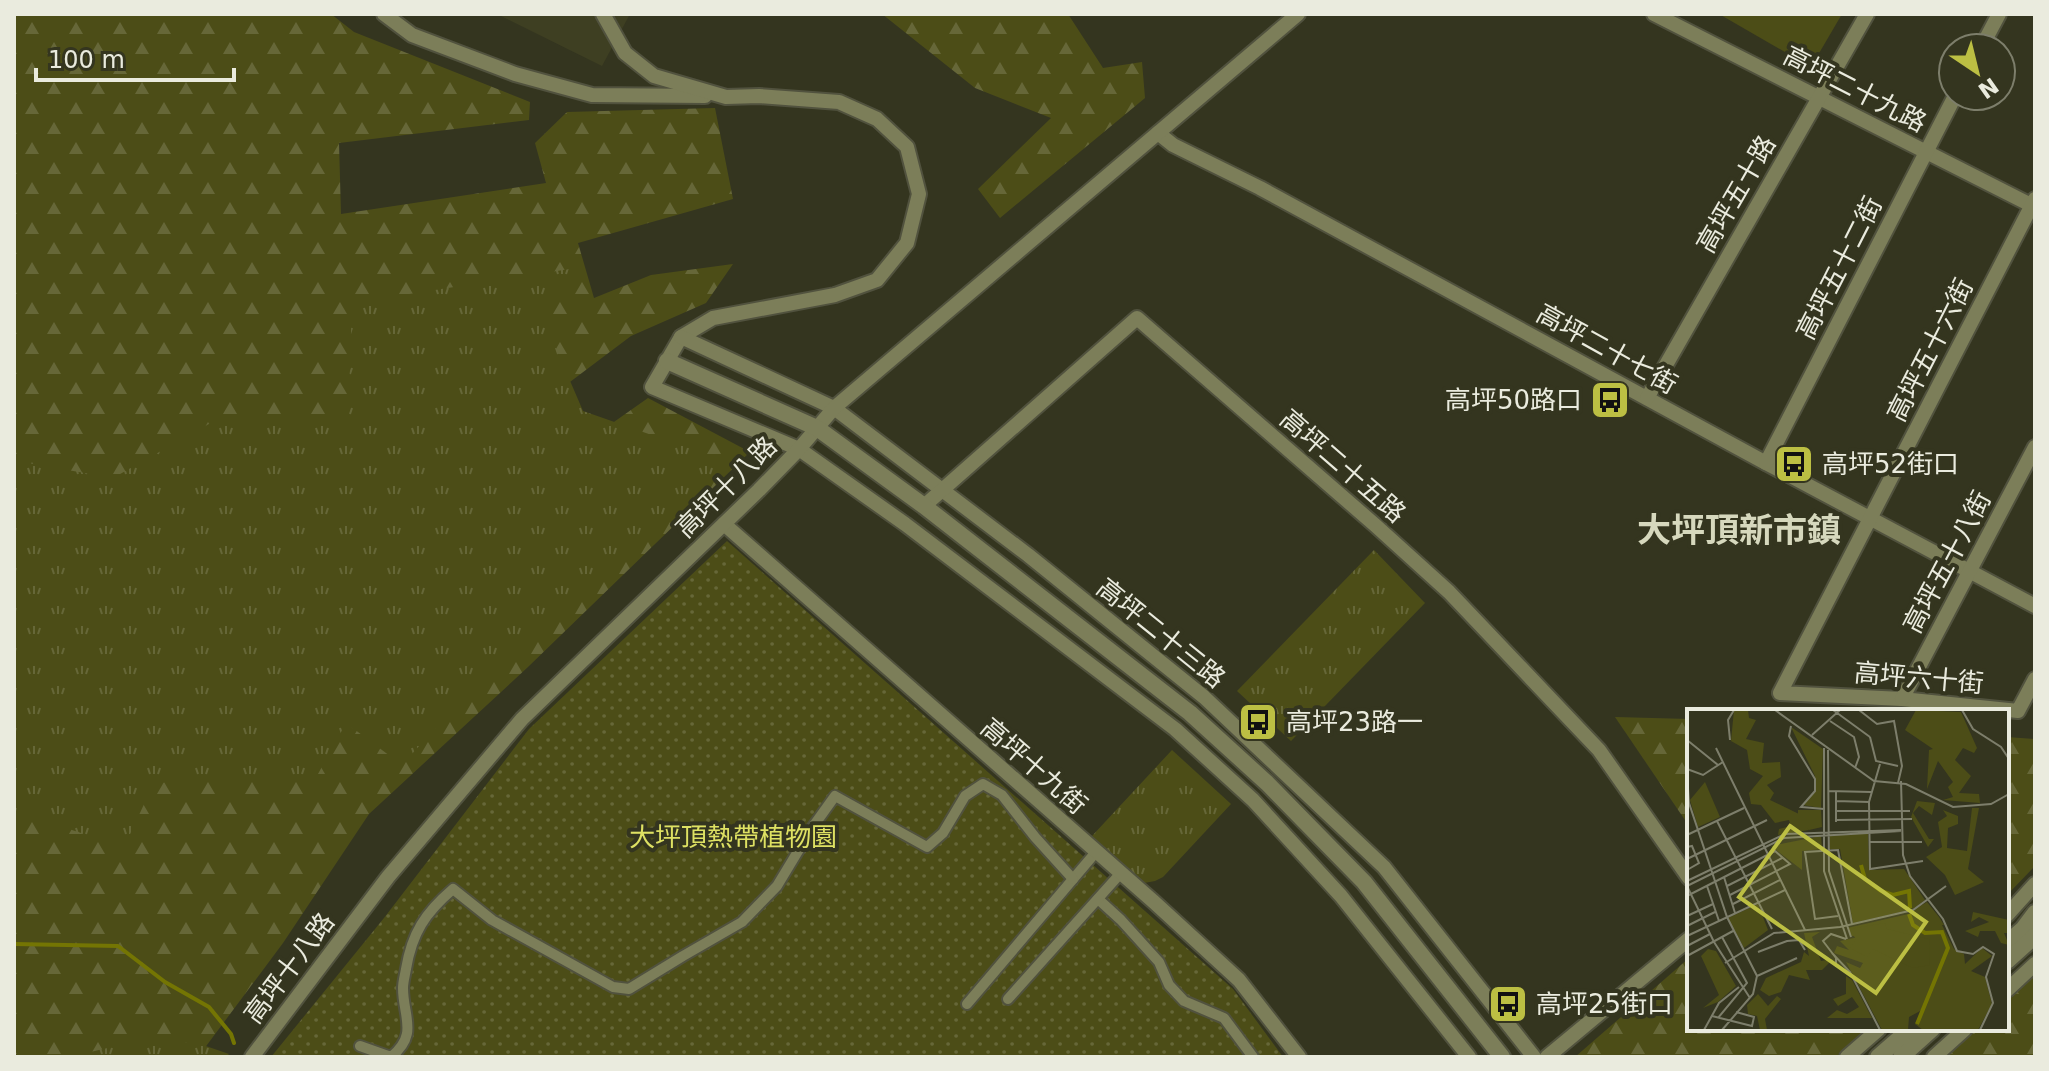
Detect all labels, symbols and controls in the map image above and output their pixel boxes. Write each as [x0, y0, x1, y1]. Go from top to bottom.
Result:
scale bar [36, 32, 234, 82]
north arrow [1937, 32, 2017, 112]
street label: 高坪二十九路 [1779, 40, 1931, 138]
text: 100 m [48, 46, 125, 74]
text: N [1973, 72, 2003, 103]
street label: 高坪五十路 [1691, 130, 1781, 258]
street label: 高坪五十二街 [1790, 192, 1888, 344]
street label: 高坪五十六街 [1881, 274, 1979, 426]
street label: 高坪二十七街 [1532, 298, 1682, 400]
bus stop icon: 高坪50路口 [1589, 379, 1631, 421]
place label: 高坪50路口 [1445, 385, 1582, 415]
street label: 高坪二十五路 [1274, 404, 1412, 528]
street label: 高坪十八路 [669, 430, 783, 544]
bus stop icon: 高坪52街口 [1773, 443, 1815, 485]
place label: 高坪52街口 [1822, 449, 1959, 479]
street label: 高坪五十八街 [1897, 486, 1997, 638]
district label: 大坪頂新市鎮 [1637, 510, 1841, 550]
street label: 高坪二十三路 [1091, 572, 1231, 694]
street label: 高坪六十街 [1853, 657, 1985, 699]
bus stop icon: 高坪23路一 [1237, 701, 1279, 743]
place label: 高坪23路一 [1286, 707, 1423, 737]
inset map [1687, 709, 2009, 1031]
street label: 高坪十九街 [975, 712, 1093, 820]
park label: 大坪頂熱帶植物園 [629, 822, 837, 852]
street label: 高坪十八路 [238, 907, 340, 1029]
bus stop icon: 高坪25街口 [1487, 983, 1529, 1025]
place label: 高坪25街口 [1536, 989, 1673, 1019]

